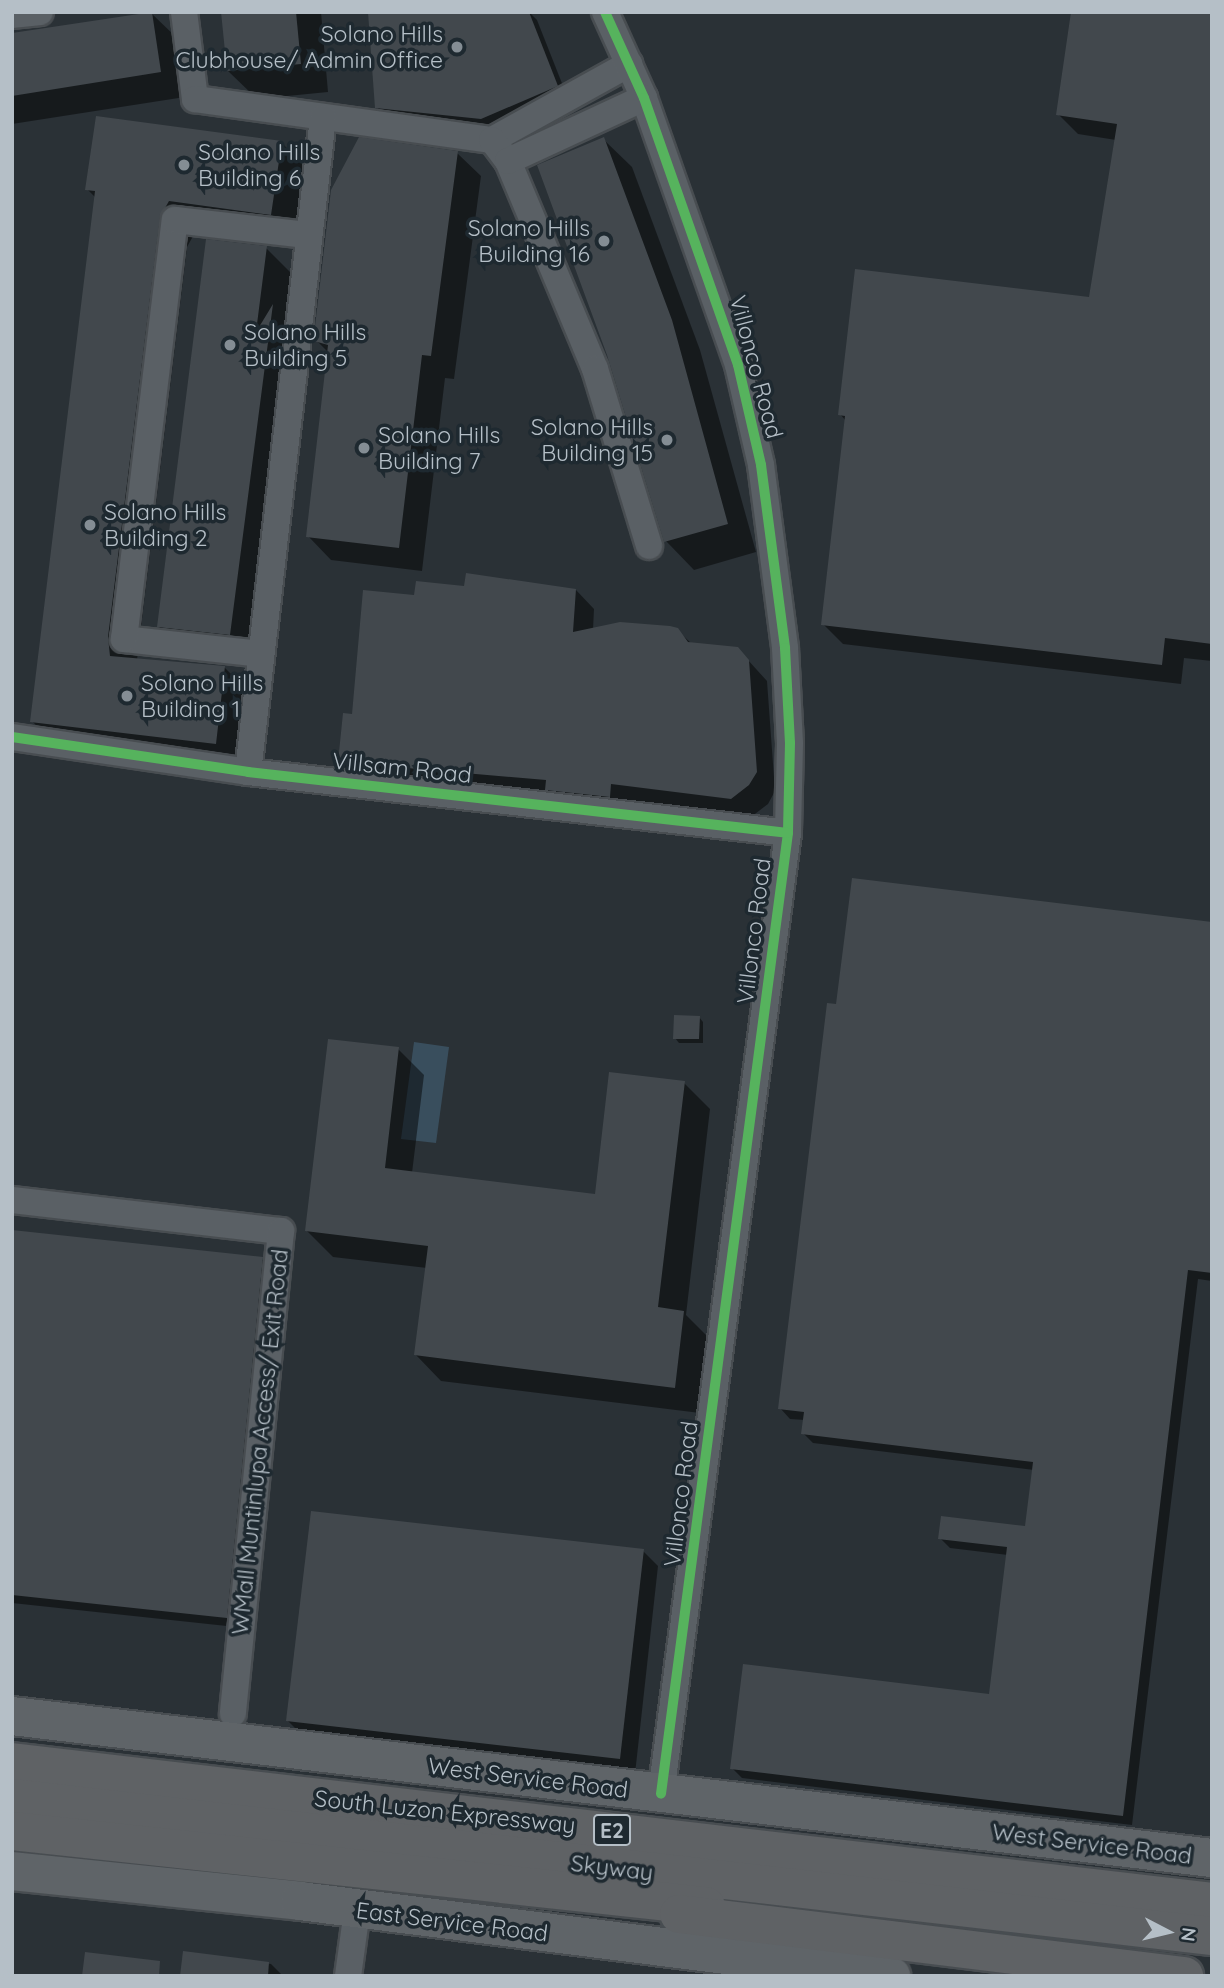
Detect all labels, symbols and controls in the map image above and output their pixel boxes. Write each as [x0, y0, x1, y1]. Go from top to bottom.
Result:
place label: Solano Hills Clubhouse/ Admin Office [175, 20, 443, 74]
marker: Solano Hills Clubhouse/ Admin Office [449, 39, 465, 55]
place label: Solano Hills Building 6 [198, 138, 320, 192]
marker: Solano Hills Building 6 [176, 157, 192, 173]
place label: Solano Hills Building 16 [468, 214, 590, 268]
marker: Solano Hills Building 16 [596, 233, 612, 249]
street label: Villonco Road [724, 292, 788, 442]
place label: Solano Hills Building 5 [244, 318, 366, 372]
marker: Solano Hills Building 5 [222, 337, 238, 353]
place label: Solano Hills Building 15 [531, 413, 653, 467]
place label: Solano Hills Building 7 [378, 421, 500, 475]
marker: Solano Hills Building 15 [659, 432, 675, 448]
marker: Solano Hills Building 7 [356, 440, 372, 456]
place label: Solano Hills Building 2 [104, 498, 226, 552]
marker: Solano Hills Building 2 [82, 517, 98, 533]
place label: Solano Hills Building 1 [141, 669, 263, 723]
marker: Solano Hills Building 1 [119, 688, 135, 704]
street label: Villsam Road [331, 747, 473, 789]
street label: Villonco Road [731, 856, 777, 1006]
street label: WMall Muntinlupa Access/ Exit Road [226, 1248, 294, 1636]
street label: Villonco Road [658, 1419, 704, 1569]
street label: West Service Road [427, 1752, 629, 1804]
street label: South Luzon Expressway [313, 1785, 577, 1839]
road number: E2 [593, 1812, 631, 1848]
street label: West Service Road [991, 1818, 1193, 1870]
street label: Skyway [569, 1849, 655, 1887]
street label: East Service Road [354, 1897, 550, 1947]
north arrow [1133, 1897, 1203, 1967]
text: N [1176, 1926, 1202, 1943]

